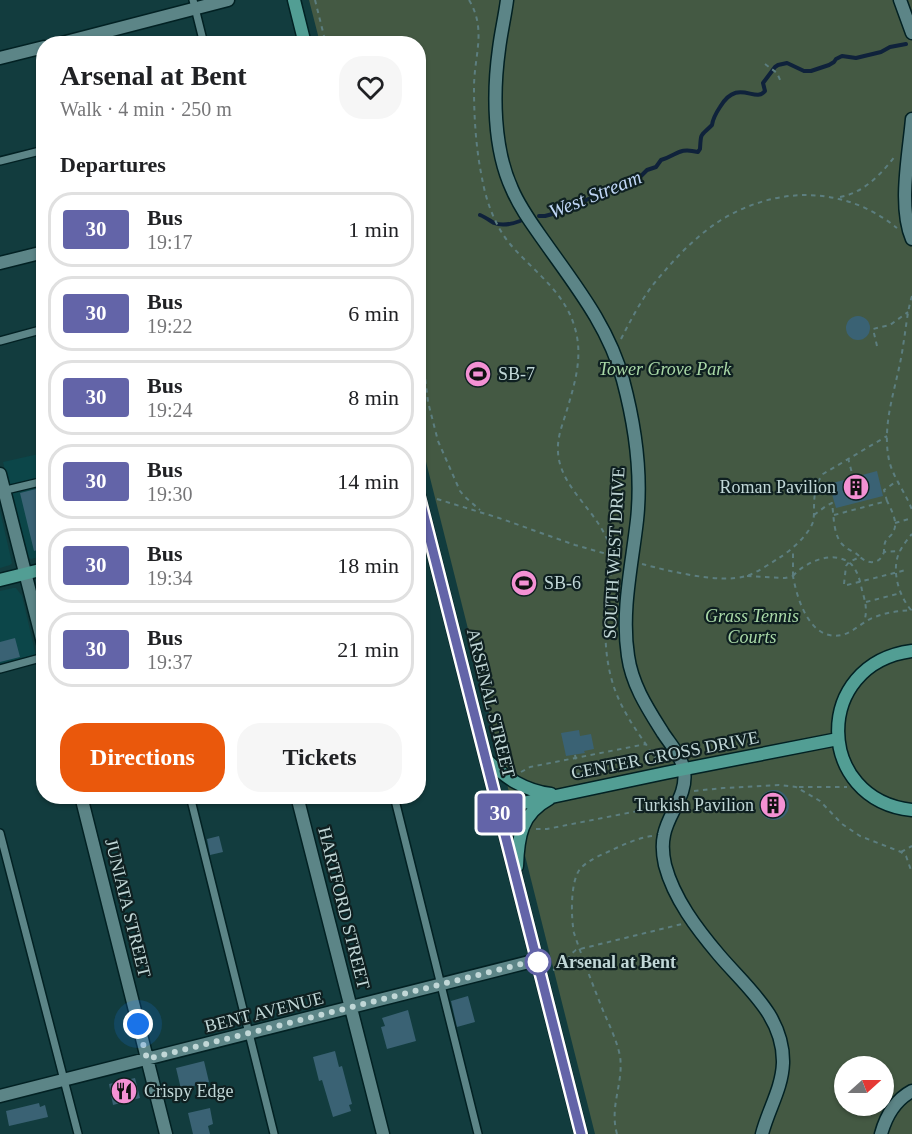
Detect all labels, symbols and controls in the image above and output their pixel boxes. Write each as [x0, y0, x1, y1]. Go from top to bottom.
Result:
button: heart [339, 56, 402, 119]
text: Arsenal at Bent [60, 60, 247, 91]
text: Walk · 4 min · 250 m [60, 98, 232, 120]
text: Departures [60, 152, 166, 177]
water label: West Stream [545, 165, 645, 223]
text: Bus [147, 205, 182, 230]
text: 30 [86, 217, 107, 241]
text: 1 min [348, 217, 399, 242]
text: 19:17 [147, 231, 193, 253]
text: Bus [147, 289, 182, 314]
text: 30 [86, 301, 107, 325]
text: 6 min [348, 301, 399, 326]
text: 19:22 [147, 315, 193, 337]
sports icon: SB-7 [463, 359, 493, 389]
park label: Tower Grove Park [599, 359, 732, 379]
place label: SB-7 [498, 364, 535, 384]
text: Bus [147, 373, 182, 398]
text: 30 [86, 385, 107, 409]
text: 8 min [348, 385, 399, 410]
text: 19:24 [147, 399, 193, 421]
text: Bus [147, 457, 182, 482]
street label: SOUTH WEST DRIVE [600, 466, 628, 640]
text: 30 [86, 469, 107, 493]
text: 14 min [337, 469, 399, 494]
building icon: Roman Pavilion [841, 472, 871, 502]
place label: Roman Pavilion [720, 477, 836, 497]
text: 19:30 [147, 483, 193, 505]
text: Bus [147, 541, 182, 566]
text: 30 [86, 553, 107, 577]
text: 18 min [337, 553, 399, 578]
text: 19:34 [147, 567, 193, 589]
sports icon: SB-6 [509, 568, 539, 598]
place label: SB-6 [544, 573, 581, 593]
park label: Grass Tennis Courts [705, 606, 799, 647]
text: Bus [147, 625, 182, 650]
street label: ARSENAL STREET [463, 626, 519, 780]
text: 30 [86, 637, 107, 661]
text: 21 min [337, 637, 399, 662]
text: 19:37 [147, 651, 193, 673]
button: Directions [60, 723, 225, 792]
button: Tickets [237, 723, 402, 792]
street label: CENTER CROSS DRIVE [569, 727, 761, 783]
building icon: Turkish Pavilion [758, 790, 788, 820]
line badge: 30 [473, 794, 527, 832]
place label: Turkish Pavilion [634, 795, 754, 815]
text: 30 [490, 801, 511, 825]
street label: HARTFORD STREET [314, 825, 374, 991]
street label: JUNIATA STREET [101, 837, 155, 979]
marker: Arsenal at Bent [525, 949, 551, 975]
place label: Arsenal at Bent [556, 952, 676, 972]
street label: BENT AVENUE [202, 988, 326, 1036]
your location [123, 1009, 153, 1039]
north arrow [834, 1056, 894, 1116]
map controls [834, 1056, 894, 1116]
restaurant icon: Crispy Edge [109, 1076, 139, 1106]
place label: Crispy Edge [144, 1081, 234, 1101]

